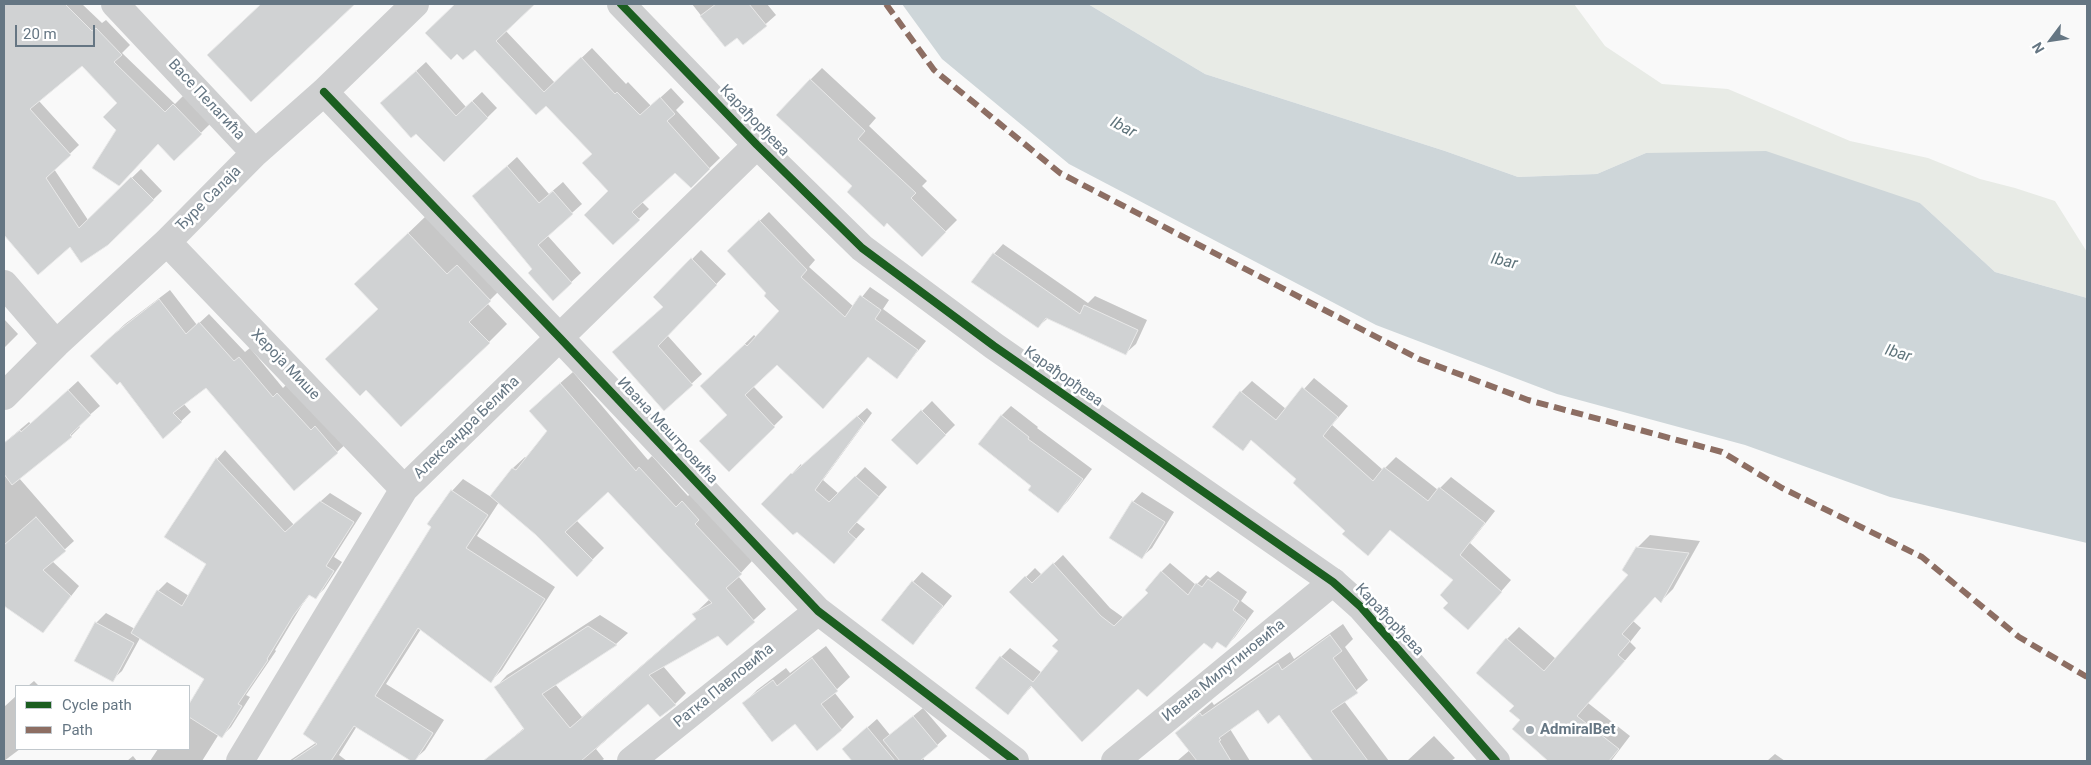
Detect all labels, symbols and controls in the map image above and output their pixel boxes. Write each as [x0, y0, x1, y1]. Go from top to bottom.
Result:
scale bar [18, 15, 98, 47]
north arrow [2026, 15, 2076, 65]
text: 20 m [23, 25, 57, 43]
text: N [2029, 39, 2048, 56]
street label: Васе Пелагића [164, 56, 248, 144]
street label: Карађорђева [715, 81, 793, 161]
water label: Ibar [1107, 113, 1139, 143]
street label: Ђуре Салаја [173, 163, 245, 235]
water label: Ibar [1489, 250, 1519, 274]
street label: Хероја Мише [247, 326, 323, 404]
water label: Ibar [1882, 341, 1914, 367]
street label: Карађорђева [1020, 343, 1106, 411]
street label: Александра Белића [410, 373, 524, 483]
street label: Ивана Мештровића [613, 374, 721, 488]
street label: Карађорђева [1351, 580, 1427, 660]
street label: Ивана Милутиновића [1159, 616, 1289, 726]
street label: Ратка Павловића [670, 640, 778, 732]
legend [15, 685, 190, 750]
text: Cycle path [62, 696, 132, 714]
text: Path [62, 721, 93, 739]
place label: AdmiralBet [1540, 721, 1615, 739]
marker: AdmiralBet [1524, 724, 1536, 736]

